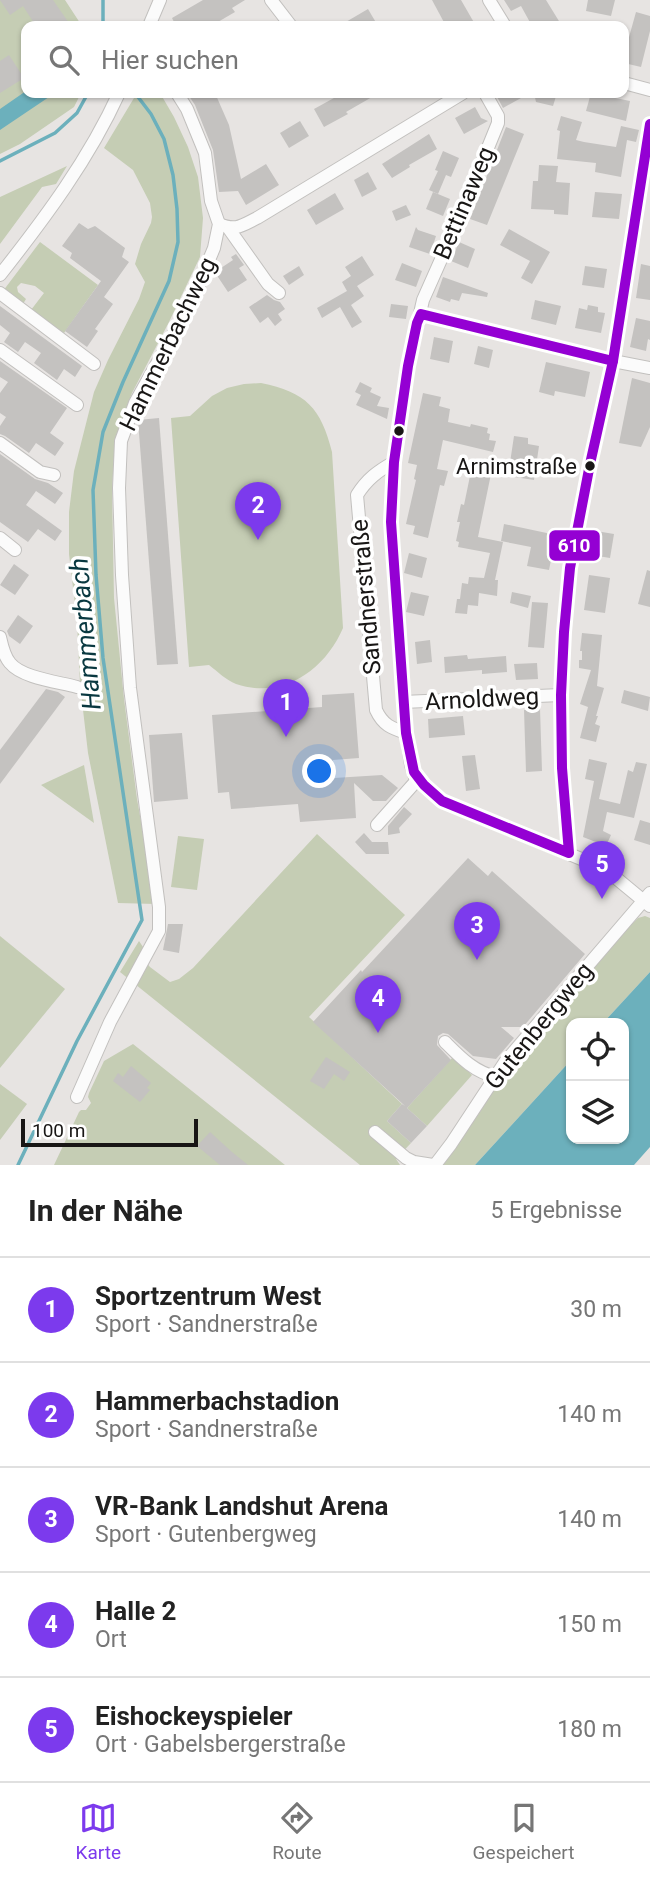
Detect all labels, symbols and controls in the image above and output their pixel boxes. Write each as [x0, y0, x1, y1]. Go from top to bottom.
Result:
search box [21, 21, 629, 98]
icon: search [45, 41, 83, 79]
text: Hier suchen [101, 45, 239, 75]
street label: Bettinaweg [428, 142, 500, 264]
street label: Hammerbachweg [114, 253, 222, 435]
unlabelled marker [392, 424, 406, 438]
place label: Arnimstraße [456, 454, 577, 479]
marker: Arnimstraße [583, 459, 597, 473]
pin: 2 [235, 482, 281, 540]
street label: Sandnerstraße [345, 518, 387, 676]
line badge: 610 [548, 529, 601, 562]
text: 610 [558, 534, 590, 557]
water label: Hammerbach [63, 557, 107, 711]
pin: 1 [263, 679, 309, 737]
street label: Arnoldweg [424, 682, 540, 716]
your location [302, 754, 336, 788]
pin: 5 [579, 841, 625, 899]
pin: 3 [454, 902, 500, 960]
street label: Gutenbergweg [479, 957, 599, 1095]
pin: 4 [355, 975, 401, 1033]
map controls [566, 1018, 629, 1144]
button: locate [566, 1018, 629, 1081]
button: layers [566, 1081, 629, 1144]
scale bar [21, 1116, 198, 1148]
text: 100 m [32, 1119, 85, 1142]
text: In der Nähe [28, 1193, 183, 1228]
text: 5 Ergebnisse [490, 1197, 622, 1224]
text: Sportzentrum West [95, 1281, 321, 1311]
text: 1 [44, 1296, 58, 1323]
text: 30 m [570, 1296, 622, 1323]
text: Sport · Sandnerstraße [95, 1311, 318, 1338]
text: Hammerbachstadion [95, 1386, 339, 1416]
text: 2 [44, 1401, 58, 1428]
text: 140 m [557, 1401, 622, 1428]
text: Sport · Sandnerstraße [95, 1416, 318, 1443]
text: VR-Bank Landshut Arena [95, 1491, 389, 1521]
text: 3 [44, 1506, 58, 1533]
text: 140 m [557, 1506, 622, 1533]
text: Sport · Gutenbergweg [95, 1521, 317, 1548]
text: Halle 2 [95, 1596, 176, 1626]
text: 4 [44, 1611, 58, 1638]
text: 150 m [557, 1611, 622, 1638]
text: Ort [95, 1626, 127, 1653]
text: Eishockeyspieler [95, 1701, 293, 1731]
text: 5 [44, 1716, 58, 1743]
text: 180 m [557, 1716, 622, 1743]
text: Ort · Gabelsbergerstraße [95, 1731, 346, 1758]
tab: Karte [76, 1799, 121, 1864]
tab: Route [272, 1799, 321, 1864]
tab: Gespeichert [473, 1799, 574, 1864]

